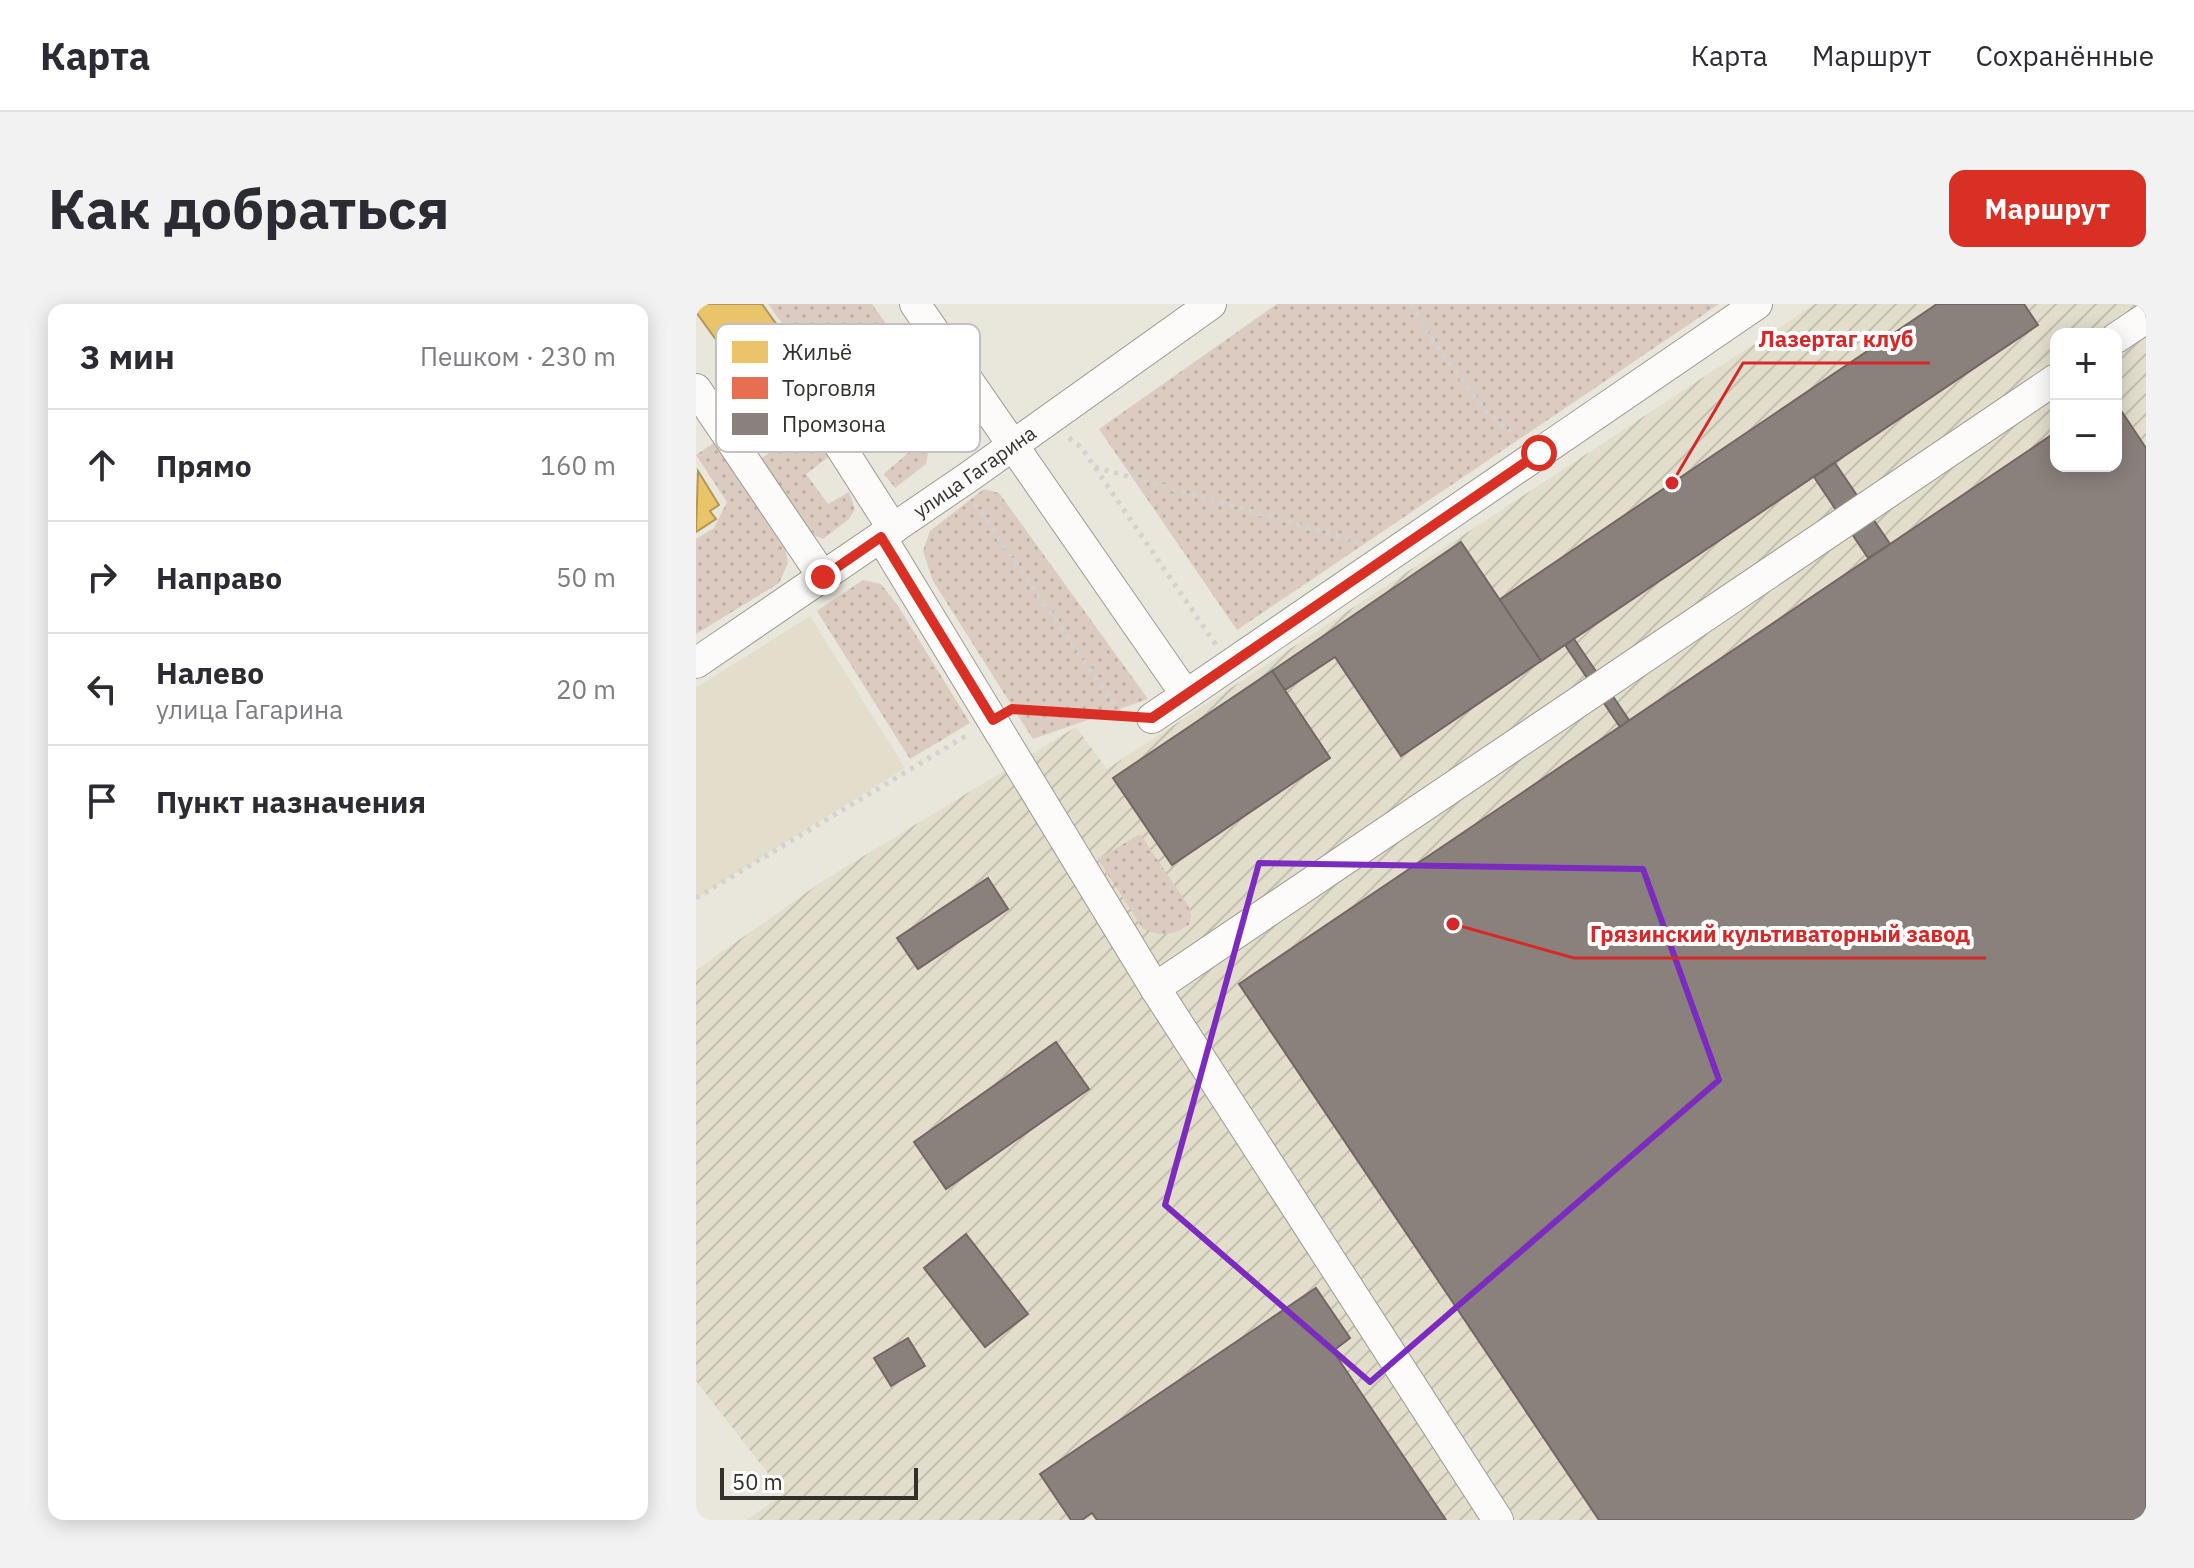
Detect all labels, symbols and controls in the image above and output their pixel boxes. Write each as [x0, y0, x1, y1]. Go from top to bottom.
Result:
text: Карта [40, 31, 150, 80]
text: Карта [1691, 37, 1768, 74]
text: Маршрут [1812, 37, 1931, 74]
text: Сохранённые [1975, 37, 2154, 74]
button: Маршрут [1949, 170, 2146, 247]
text: Как добраться [48, 172, 449, 244]
callout: Лазертаг клуб [1743, 317, 1930, 363]
legend [716, 324, 980, 452]
text: Лазертаг клуб [1759, 324, 1913, 353]
map controls [2050, 328, 2122, 472]
button: + [2050, 328, 2122, 400]
text: 3 мин [80, 334, 175, 378]
text: Жильё [782, 337, 852, 366]
text: Пешком · 230 m [420, 339, 616, 373]
text: Торговля [782, 373, 876, 402]
button: − [2050, 400, 2122, 472]
text: Промзона [782, 409, 886, 438]
street label: улица Гагарина [908, 419, 1042, 524]
route start [1521, 435, 1557, 471]
icon: ahead [80, 443, 124, 487]
text: Прямо [156, 446, 252, 485]
text: 160 m [540, 448, 616, 482]
icon: right [80, 555, 124, 599]
text: Направо [156, 558, 282, 597]
route end [805, 559, 841, 595]
text: 50 m [556, 560, 616, 594]
text: Налево [156, 653, 264, 692]
icon: left [80, 667, 124, 711]
text: 20 m [556, 672, 616, 706]
text: улица Гагарина [156, 692, 343, 726]
icon: arrive [80, 779, 124, 823]
text: Пункт назначения [156, 782, 426, 821]
callout: Грязинский культиваторный завод [1574, 912, 1986, 958]
text: Грязинский культиваторный завод [1590, 919, 1970, 948]
scale bar [720, 1464, 918, 1500]
text: 50 m [732, 1467, 783, 1496]

